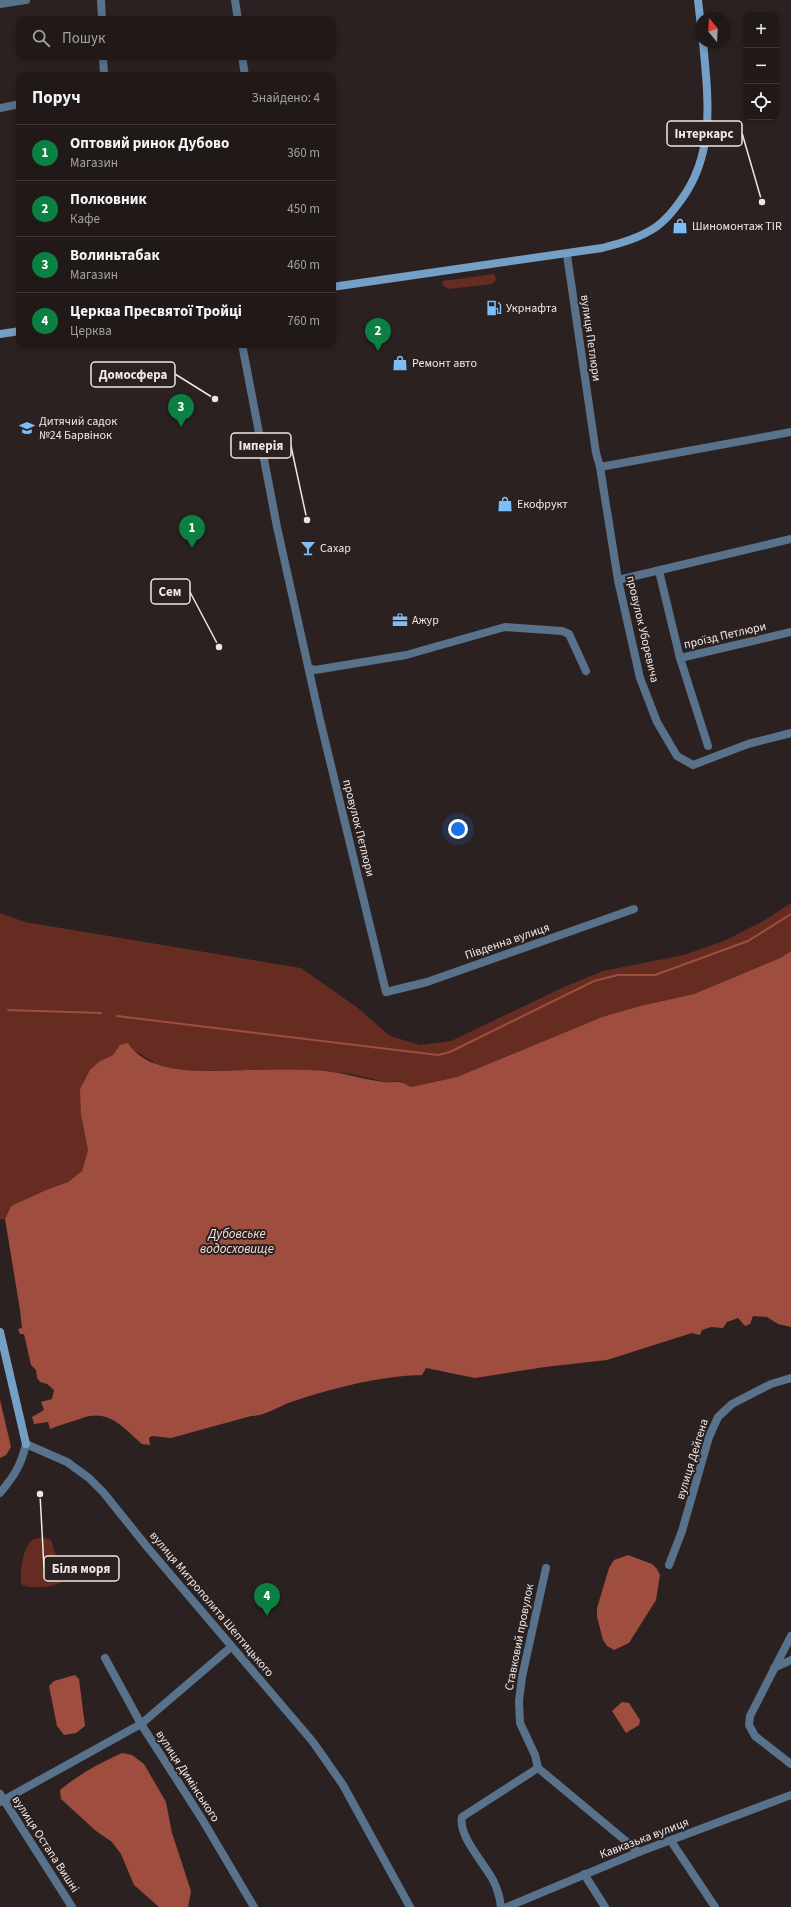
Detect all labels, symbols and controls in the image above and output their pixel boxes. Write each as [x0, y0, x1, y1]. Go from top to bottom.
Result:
north arrow [695, 12, 731, 48]
map controls [743, 12, 779, 120]
button: + [743, 12, 779, 48]
search box [16, 16, 336, 60]
icon: search [30, 27, 52, 49]
text: Пошук [62, 28, 105, 49]
button: − [743, 48, 779, 84]
button: locate [743, 84, 779, 120]
text: Поруч [32, 86, 81, 110]
text: Знайдено: 4 [252, 89, 320, 107]
callout: Інтеркарс [667, 121, 742, 146]
text: Інтеркарс [674, 125, 734, 143]
text: Оптовий ринок Дубово [70, 133, 229, 154]
text: 1 [42, 144, 48, 162]
text: 360 m [287, 144, 320, 162]
text: Магазин [70, 154, 118, 172]
text: Полковник [70, 189, 147, 210]
text: 2 [42, 200, 48, 218]
text: 450 m [287, 200, 320, 218]
text: Кафе [70, 210, 100, 228]
shop icon: Шиномонтаж TIR [671, 217, 689, 235]
place label: Шиномонтаж TIR [692, 218, 782, 235]
text: Волиньтабак [70, 245, 160, 266]
text: 3 [42, 256, 48, 274]
text: 460 m [287, 256, 320, 274]
text: Магазин [70, 266, 118, 284]
street label: вулиця Петлюри [576, 294, 605, 382]
fuel station icon: Укрнафта [485, 299, 503, 317]
place label: Укрнафта [506, 300, 557, 317]
text: Церква Пресвятої Тройці [70, 301, 242, 322]
text: 4 [42, 312, 48, 330]
text: 760 m [287, 312, 320, 330]
pin: 2 [365, 318, 391, 351]
text: Церква [70, 322, 112, 340]
shop icon: Ремонт авто [391, 354, 409, 372]
place label: Ремонт авто [412, 355, 477, 372]
callout: Домосфера [91, 362, 175, 387]
text: Домосфера [99, 366, 167, 384]
pin: 3 [168, 394, 194, 427]
place label: Дитячий садок №24 Барвінок [39, 413, 117, 444]
school or university icon: Дитячий садок №24 Барвінок [18, 419, 36, 437]
callout: Імперія [231, 433, 291, 458]
text: Імперія [239, 437, 283, 455]
shop icon: Екофрукт [496, 495, 514, 513]
place label: Екофрукт [517, 496, 568, 513]
pin: 1 [179, 515, 205, 548]
bar icon: Сахар [299, 539, 317, 557]
place label: Сахар [320, 540, 351, 557]
street label: провулок Уборевича [622, 574, 663, 684]
callout: Сем [151, 579, 190, 604]
text: Сем [159, 583, 181, 601]
office icon: Ажур [391, 611, 409, 629]
place label: Ажур [412, 612, 439, 629]
street label: проїзд Петлюри [682, 618, 768, 653]
street label: провулок Петлюри [338, 778, 379, 879]
your location [448, 819, 468, 839]
street label: Південна вулиця [462, 919, 552, 964]
water label: Дубовське водосховище [200, 1225, 274, 1258]
street label: вулиця Дейгена [672, 1417, 713, 1502]
street label: вулиця Митрополита Шептицького [146, 1528, 278, 1681]
callout: Біля моря [44, 1556, 119, 1581]
text: Біля моря [52, 1560, 110, 1578]
street label: Ставковий провулок [501, 1582, 538, 1692]
pin: 4 [254, 1583, 280, 1616]
street label: вулиця Димінського [151, 1727, 224, 1825]
street label: вулиця Остапа Вишні [8, 1793, 83, 1896]
street label: Кавказька вулиця [597, 1814, 691, 1863]

